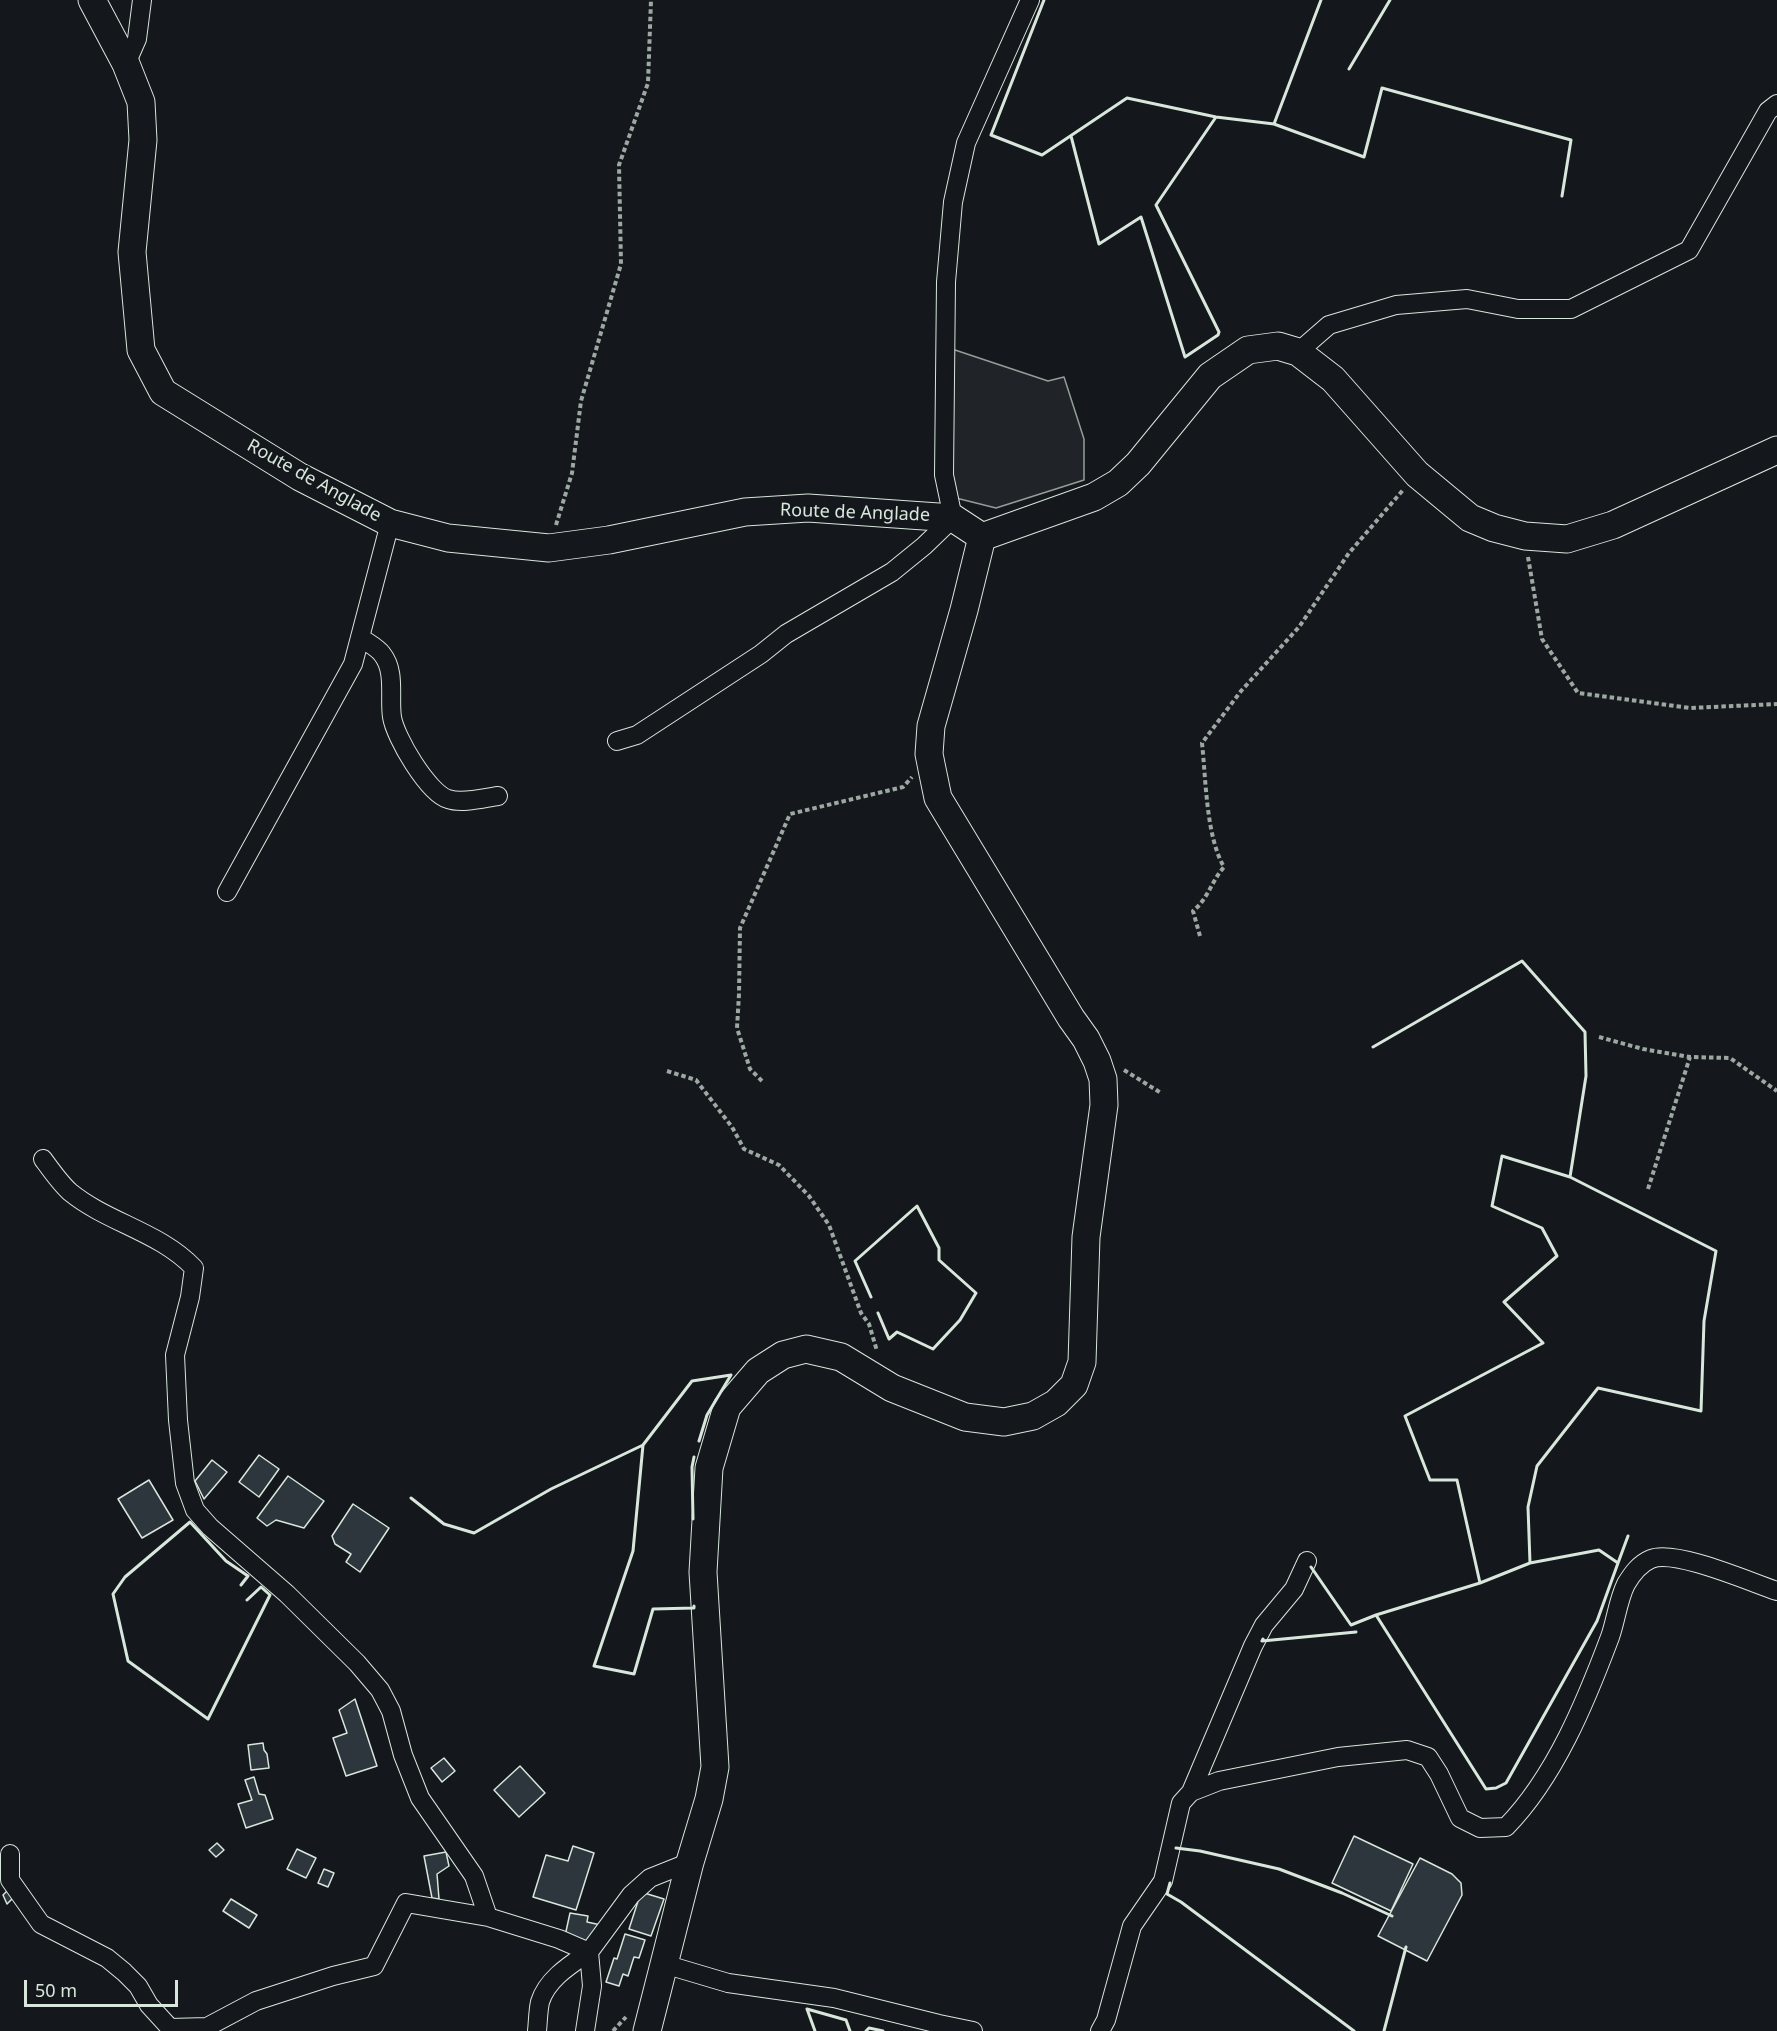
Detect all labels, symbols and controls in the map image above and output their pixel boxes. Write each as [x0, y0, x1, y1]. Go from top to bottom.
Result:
street label: Route de Anglade [243, 435, 385, 527]
street label: Route de Anglade [780, 500, 930, 526]
scale bar [27, 1968, 182, 2006]
text: 50 m [35, 1978, 77, 2002]

